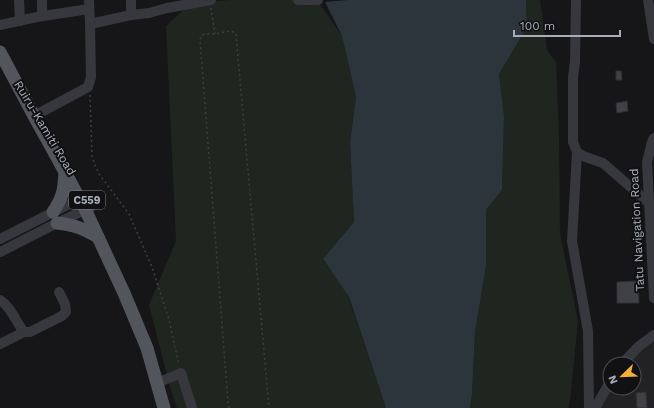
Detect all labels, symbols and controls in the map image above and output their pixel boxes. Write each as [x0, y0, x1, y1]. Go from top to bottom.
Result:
scale bar [514, 12, 620, 38]
text: 100 m [520, 19, 555, 33]
street label: Ruiru-Kamiti Road [11, 78, 79, 178]
street label: Tatu Navigation Road [627, 168, 647, 292]
road number: C559 [69, 191, 105, 209]
north arrow [602, 356, 642, 396]
text: N [606, 373, 621, 386]

